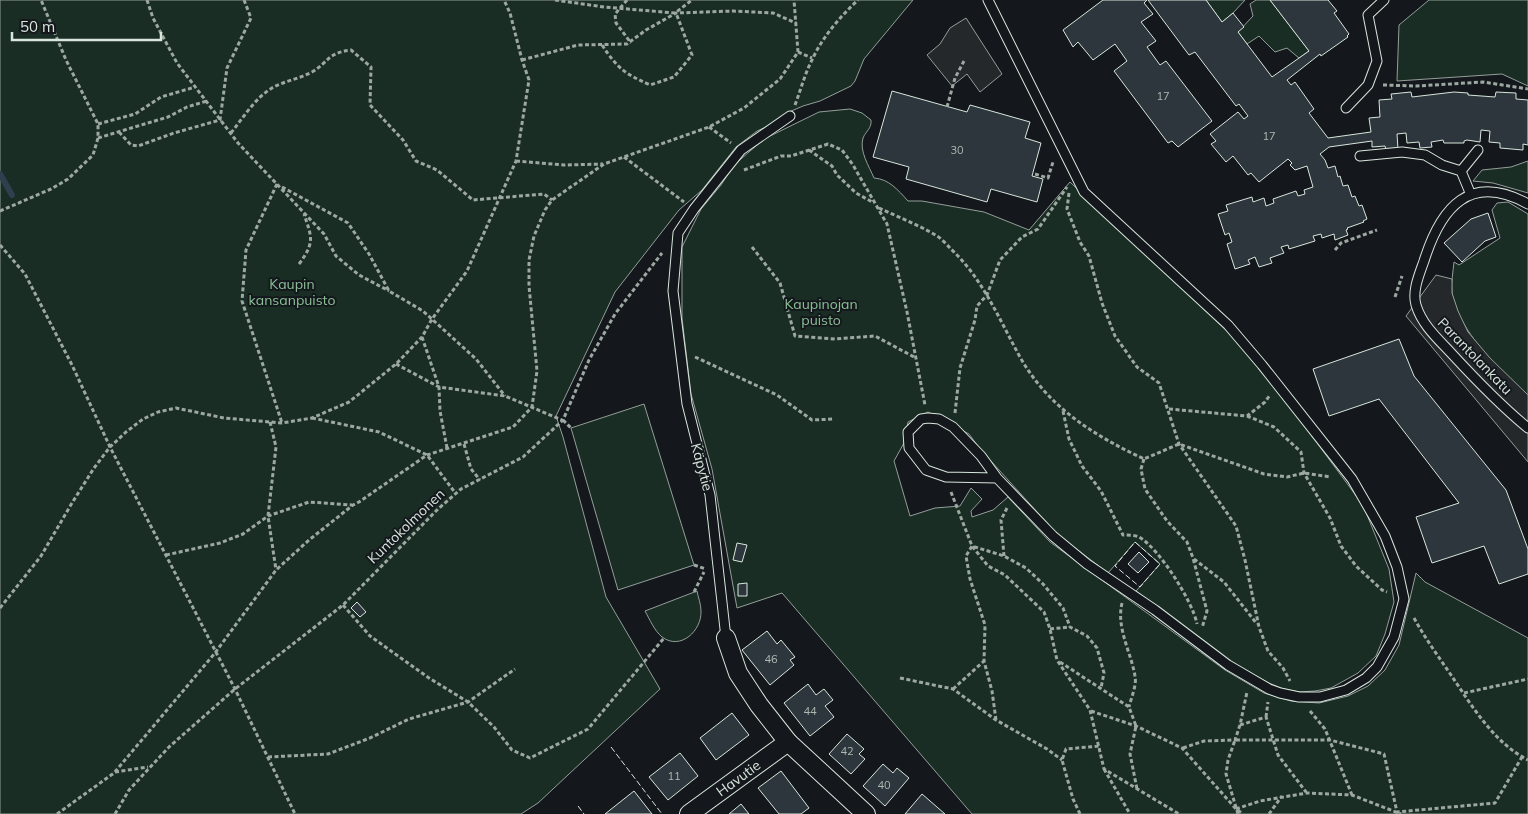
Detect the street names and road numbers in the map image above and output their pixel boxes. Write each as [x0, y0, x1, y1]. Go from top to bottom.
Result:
street label: Parantolankatu [1434, 314, 1516, 398]
street label: Käpytie [687, 441, 717, 493]
street label: Kuntokolmonen [364, 485, 448, 567]
street label: Havutie [713, 756, 764, 800]

